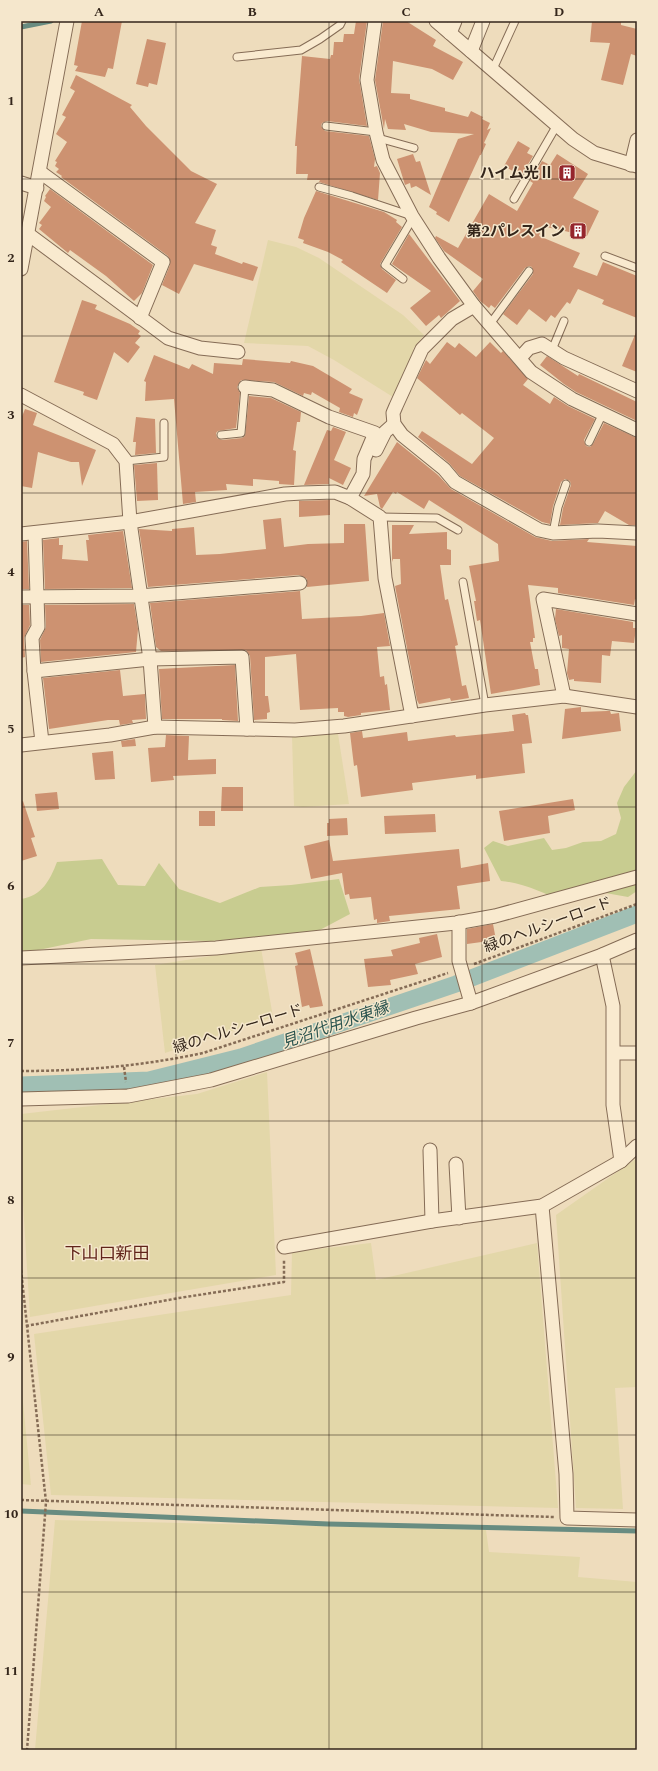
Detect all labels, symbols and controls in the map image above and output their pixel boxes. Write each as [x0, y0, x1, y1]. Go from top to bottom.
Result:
text: A [94, 2, 104, 22]
text: B [247, 2, 257, 22]
text: C [401, 2, 411, 22]
text: D [554, 2, 564, 22]
text: 1 [7, 91, 15, 111]
place label: ハイム光Ⅱ [480, 162, 554, 185]
building icon: ハイム光Ⅱ [557, 163, 577, 183]
place label: 第2パレスイン [467, 220, 565, 243]
building icon: 第2パレスイン [568, 221, 588, 241]
text: 2 [7, 248, 15, 268]
text: 3 [7, 405, 15, 425]
text: 4 [7, 562, 15, 582]
text: 5 [7, 719, 15, 739]
text: 6 [7, 876, 15, 896]
street label: 緑のヘルシーロード [481, 891, 615, 959]
water label: 見沼代用水東縁 [278, 995, 394, 1055]
street label: 緑のヘルシーロード [170, 998, 306, 1060]
text: 7 [7, 1033, 15, 1053]
text: 8 [7, 1190, 15, 1210]
district label: 下山口新田 [65, 1241, 150, 1267]
text: 9 [7, 1347, 15, 1367]
text: 10 [4, 1504, 18, 1524]
text: 11 [4, 1661, 18, 1681]

